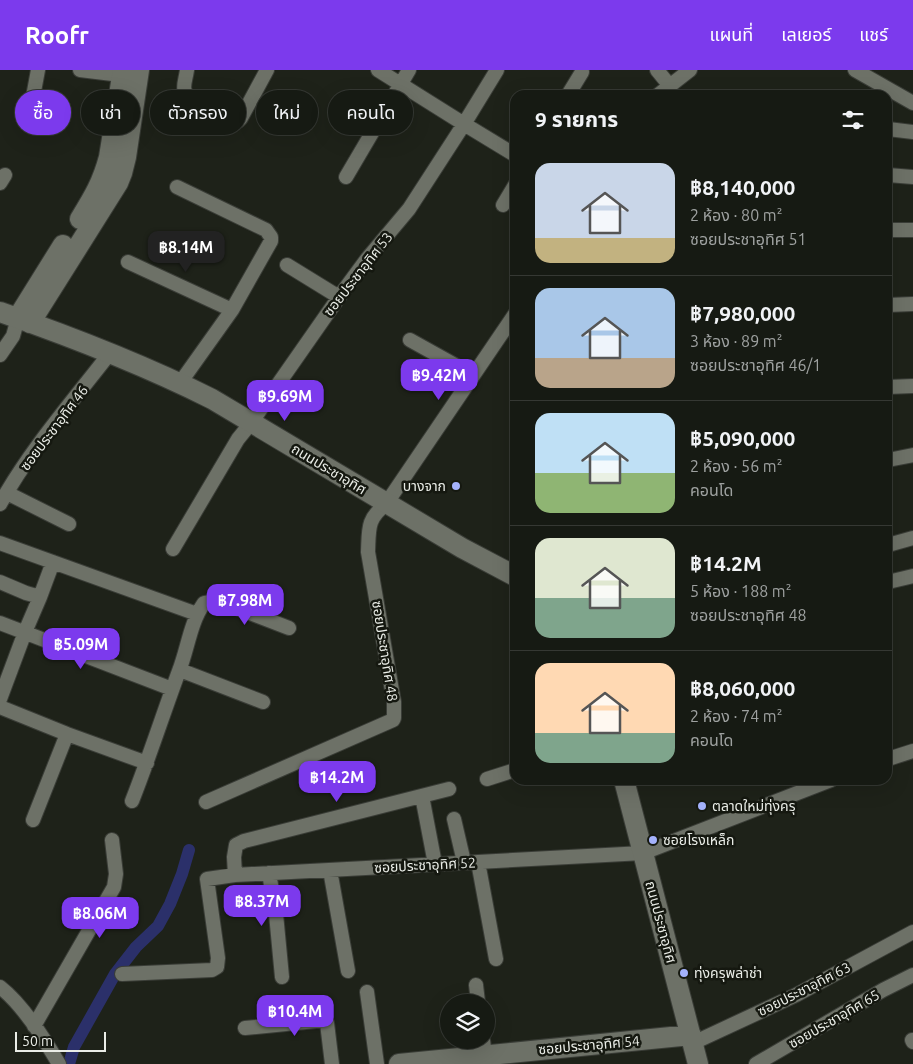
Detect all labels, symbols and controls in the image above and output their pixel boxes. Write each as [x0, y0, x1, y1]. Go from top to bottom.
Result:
text: Roofr [25, 22, 89, 49]
text: แผนที่ [709, 24, 753, 44]
text: เลเยอร์ [781, 24, 831, 44]
text: แชร์ [859, 24, 888, 44]
chip: ซื้อ [15, 90, 71, 135]
chip: เช่า [81, 90, 140, 135]
chip: ตัวกรอง [150, 90, 246, 135]
chip: ใหม่ [256, 90, 318, 135]
chip: คอนโด [328, 90, 413, 135]
icon: filters [839, 106, 867, 134]
text: 9 รายการ [535, 107, 618, 131]
text: ฿8,140,000 [690, 175, 795, 199]
icon: home [575, 183, 635, 243]
text: 2 ห้อง · 80 m² [690, 206, 782, 224]
street label: ซอยประชาอุทิศ 53 [320, 229, 396, 320]
pin: ฿8.14M [145, 230, 227, 273]
text: ซอยประชาอุทิศ 51 [690, 230, 806, 248]
text: ฿8.14M [159, 238, 213, 256]
text: ฿7,980,000 [690, 301, 795, 325]
icon: home [575, 308, 635, 368]
text: 3 ห้อง · 89 m² [690, 332, 782, 350]
text: ซอยประชาอุทิศ 46/1 [690, 356, 821, 374]
pin: ฿9.42M [398, 358, 480, 401]
text: ฿9.42M [412, 366, 466, 384]
pin: ฿9.69M [244, 380, 326, 422]
street label: ซอยประชาอุทิศ 46 [17, 382, 92, 474]
text: ฿9.69M [258, 387, 312, 405]
text: ฿5,090,000 [690, 426, 795, 450]
icon: home [575, 433, 635, 493]
street label: ถนนประชาอุทิศ [288, 440, 369, 499]
text: 2 ห้อง · 56 m² [690, 457, 782, 475]
place label: บางจาก [403, 478, 446, 494]
marker: บางจาก [450, 480, 462, 492]
text: คอนโด [690, 481, 733, 499]
text: ฿14.2M [690, 551, 762, 575]
icon: home [575, 558, 635, 618]
text: 5 ห้อง · 188 m² [690, 582, 791, 600]
pin: ฿7.98M [204, 584, 286, 626]
text: ฿7.98M [218, 591, 272, 609]
street label: ซอยประชาอุทิศ 48 [368, 599, 401, 703]
text: ซอยประชาอุทิศ 48 [690, 606, 806, 624]
pin: ฿5.09M [40, 628, 122, 670]
text: ฿5.09M [54, 635, 108, 653]
text: ฿8,060,000 [690, 676, 795, 700]
icon: home [575, 683, 635, 743]
text: 2 ห้อง · 74 m² [690, 707, 782, 725]
text: คอนโด [690, 731, 733, 749]
pin: ฿14.2M [296, 760, 378, 803]
text: ฿14.2M [310, 768, 364, 786]
place label: ตลาดใหม่ทุ่งครุ [712, 798, 796, 815]
marker: ตลาดใหม่ทุ่งครุ [696, 800, 708, 812]
place label: ซอยโรงเหล็ก [663, 832, 734, 848]
marker: ซอยโรงเหล็ก [647, 834, 659, 846]
street label: ซอยประชาอุทิศ 52 [374, 854, 476, 877]
street label: ถนนประชาอุทิศ [641, 879, 680, 965]
pin: ฿8.37M [221, 884, 303, 927]
text: ฿8.37M [235, 892, 289, 910]
pin: ฿8.06M [59, 896, 141, 939]
text: ฿8.06M [73, 904, 127, 922]
street label: ซอยประชาอุทิศ 63 [755, 959, 853, 1020]
place label: ทุ่งครุพล่าช่า [694, 965, 762, 982]
marker: ทุ่งครุพล่าช่า [678, 967, 690, 979]
street label: ซอยประชาอุทิศ 65 [786, 987, 883, 1052]
pin: ฿10.4M [254, 994, 336, 1037]
map controls [440, 994, 495, 1049]
button: layers [440, 994, 495, 1049]
text: ฿10.4M [268, 1002, 322, 1020]
scale bar [15, 1029, 106, 1052]
text: 50 m [22, 1033, 53, 1049]
street label: ซอยประชาอุทิศ 54 [538, 1033, 641, 1058]

